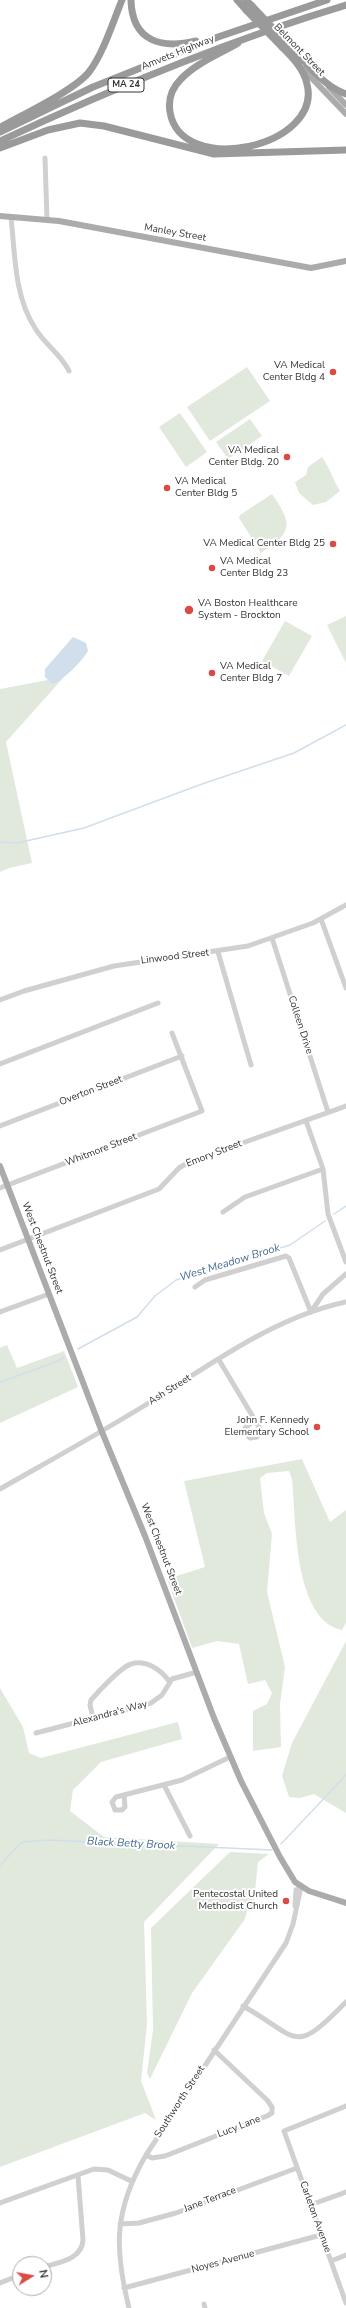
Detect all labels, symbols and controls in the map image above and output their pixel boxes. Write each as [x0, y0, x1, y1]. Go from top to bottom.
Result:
street label: Belmont Street [271, 21, 327, 79]
street label: Amvets Highway [140, 33, 216, 73]
road number: MA 24 [108, 78, 144, 92]
street label: Manley Street [143, 222, 207, 244]
place label: VA Medical Center Bldg 4 [263, 360, 325, 384]
marker: VA Medical Center Bldg 4 [328, 367, 338, 377]
place label: VA Medical Center Bldg. 20 [208, 445, 279, 468]
marker: VA Medical Center Bldg. 20 [282, 452, 292, 462]
place label: VA Medical Center Bldg 5 [175, 476, 237, 500]
marker: VA Medical Center Bldg 5 [162, 483, 172, 493]
place label: VA Medical Center Bldg 25 [203, 538, 325, 550]
marker: VA Medical Center Bldg 25 [328, 539, 338, 549]
place label: VA Medical Center Bldg 23 [220, 556, 288, 580]
marker: VA Medical Center Bldg 23 [207, 563, 217, 573]
place label: VA Boston Healthcare System - Brockton [198, 598, 298, 622]
marker: VA Boston Healthcare System - Brockton [183, 604, 195, 616]
place label: VA Medical Center Bldg 7 [220, 661, 282, 684]
marker: VA Medical Center Bldg 7 [207, 668, 217, 678]
street label: Linwood Street [140, 947, 210, 967]
street label: Colleen Drive [285, 994, 315, 1056]
street label: Overton Street [58, 1073, 124, 1109]
street label: Whitmore Street [64, 1131, 138, 1169]
street label: Emory Street [184, 1138, 244, 1170]
street label: West Chestnut Street [19, 1200, 65, 1296]
water label: West Meadow Brook [178, 1242, 282, 1284]
street label: Ash Street [147, 1372, 193, 1408]
place label: John F. Kennedy Elementary School [224, 1415, 309, 1438]
marker: John F. Kennedy Elementary School [312, 1422, 322, 1432]
street label: West Chestnut Street [138, 1501, 184, 1597]
street label: Alexandra's Way [71, 1698, 149, 1730]
water label: Black Betty Brook [87, 1835, 175, 1853]
place label: Pentecostal United Methodist Church [193, 1889, 278, 1912]
marker: Pentecostal United Methodist Church [281, 1896, 291, 1906]
street label: Southworth Street [152, 2064, 208, 2140]
street label: Lucy Lane [216, 2113, 262, 2141]
street label: Carleton Avenue [297, 2180, 333, 2254]
street label: Jane Terrace [182, 2185, 238, 2215]
street label: Noyes Avenue [190, 2248, 256, 2276]
north arrow [12, 2256, 52, 2296]
text: N [35, 2268, 51, 2279]

